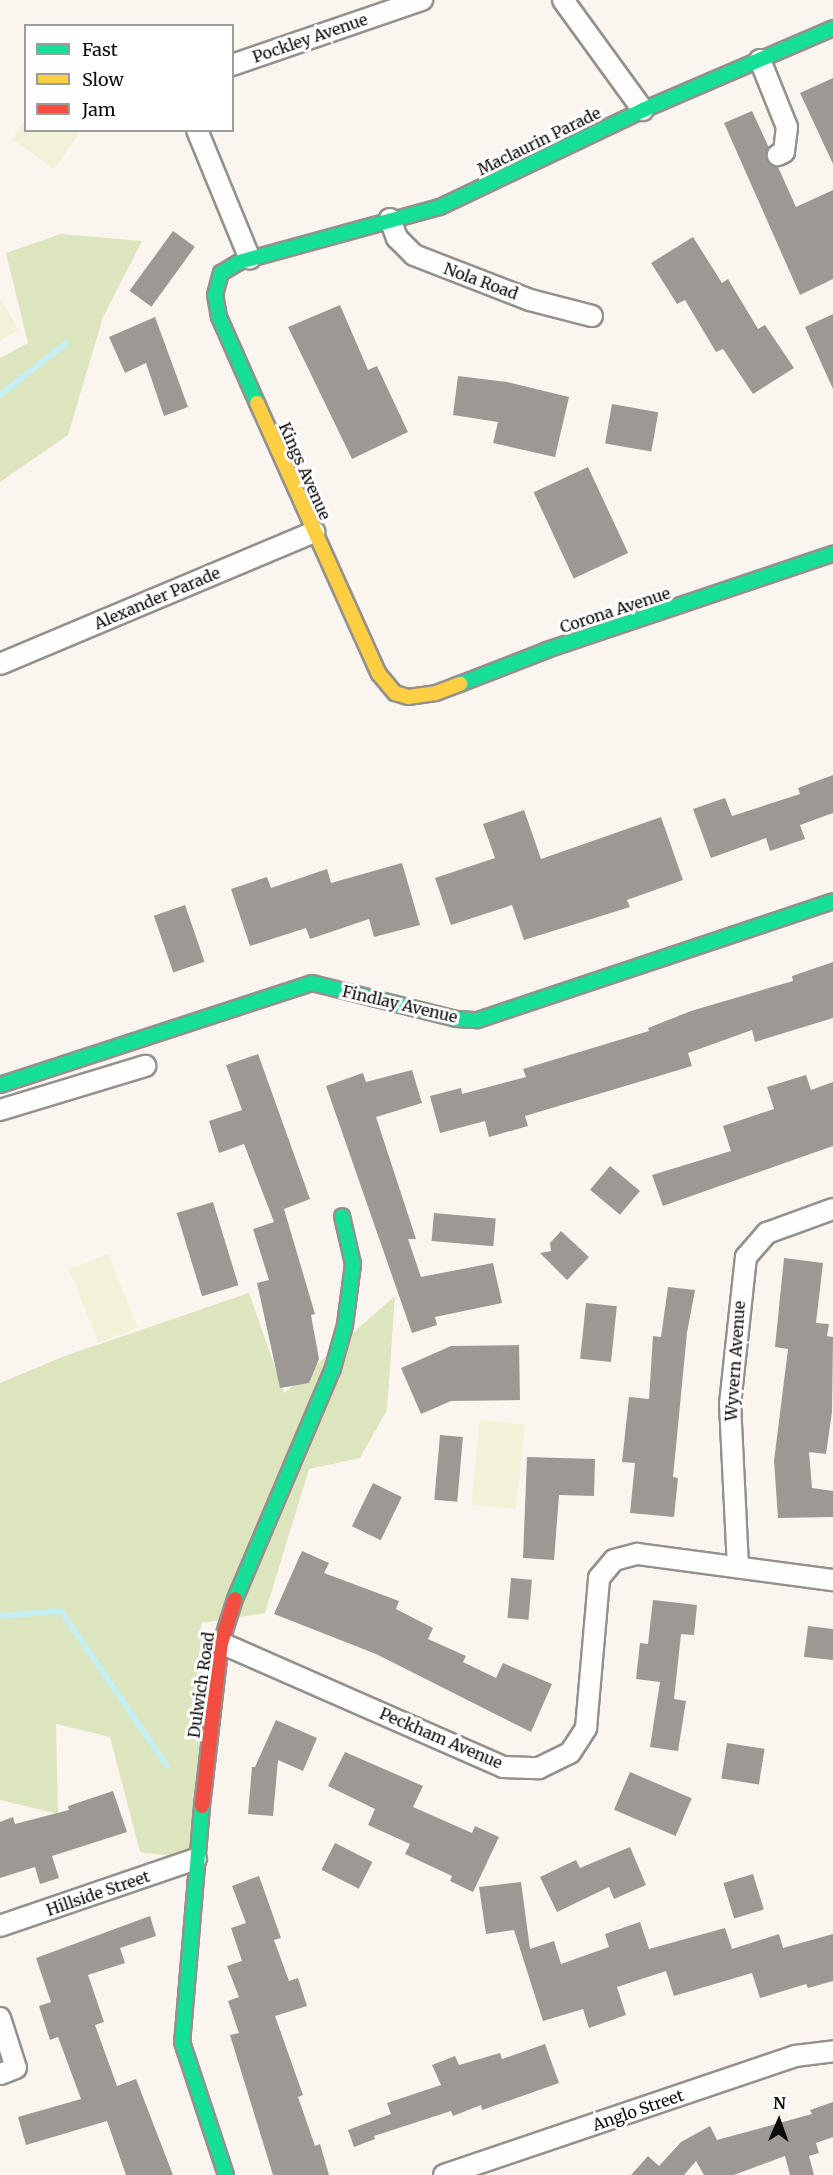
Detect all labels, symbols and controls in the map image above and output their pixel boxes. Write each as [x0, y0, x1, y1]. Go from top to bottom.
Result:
street label: Pockley Avenue [250, 9, 370, 67]
legend [24, 24, 234, 132]
text: Fast [82, 38, 118, 61]
text: Slow [82, 68, 124, 91]
text: Jam [82, 98, 116, 121]
street label: Maclaurin Parade [474, 103, 604, 179]
street label: Nola Road [441, 259, 521, 303]
street label: Kings Avenue [275, 419, 335, 523]
street label: Alexander Parade [91, 563, 223, 633]
street label: Corona Avenue [557, 583, 673, 637]
street label: Findlay Avenue [341, 981, 459, 1027]
street label: Wyvern Avenue [721, 1300, 749, 1422]
street label: Dulwich Road [184, 1631, 218, 1739]
street label: Peckham Avenue [377, 1703, 505, 1773]
street label: Hillside Street [44, 1866, 152, 1920]
street label: Anglo Street [590, 2085, 686, 2135]
north arrow [749, 2091, 809, 2151]
text: N [773, 2093, 786, 2113]

